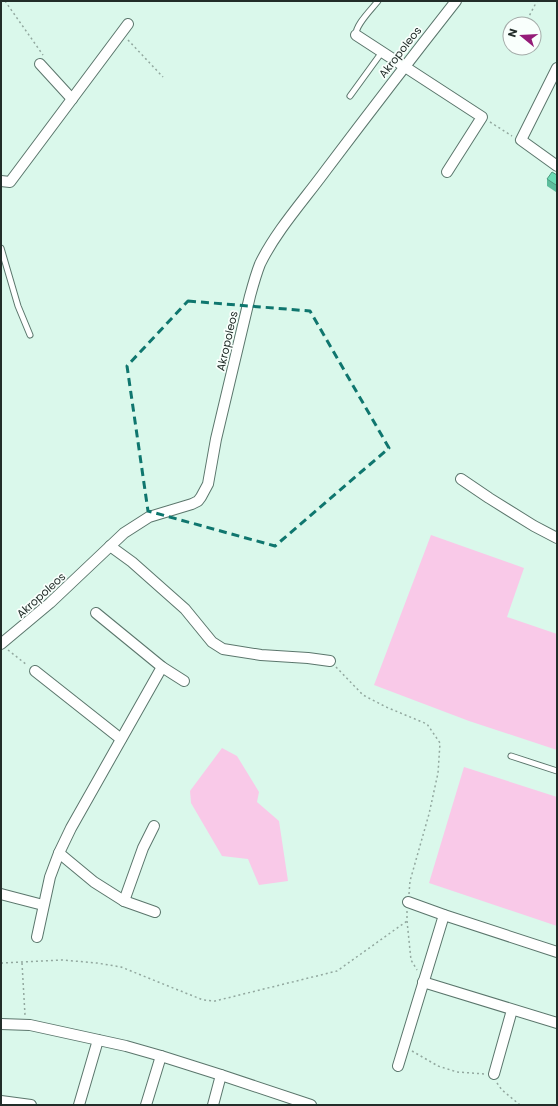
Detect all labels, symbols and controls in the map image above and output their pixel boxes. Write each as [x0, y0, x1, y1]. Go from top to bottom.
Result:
north arrow [502, 16, 542, 56]
street label: Akropoleos [375, 23, 425, 81]
text: N [504, 26, 521, 39]
street label: Akropoleos [212, 309, 242, 373]
street label: Akropoleos [13, 568, 69, 621]

